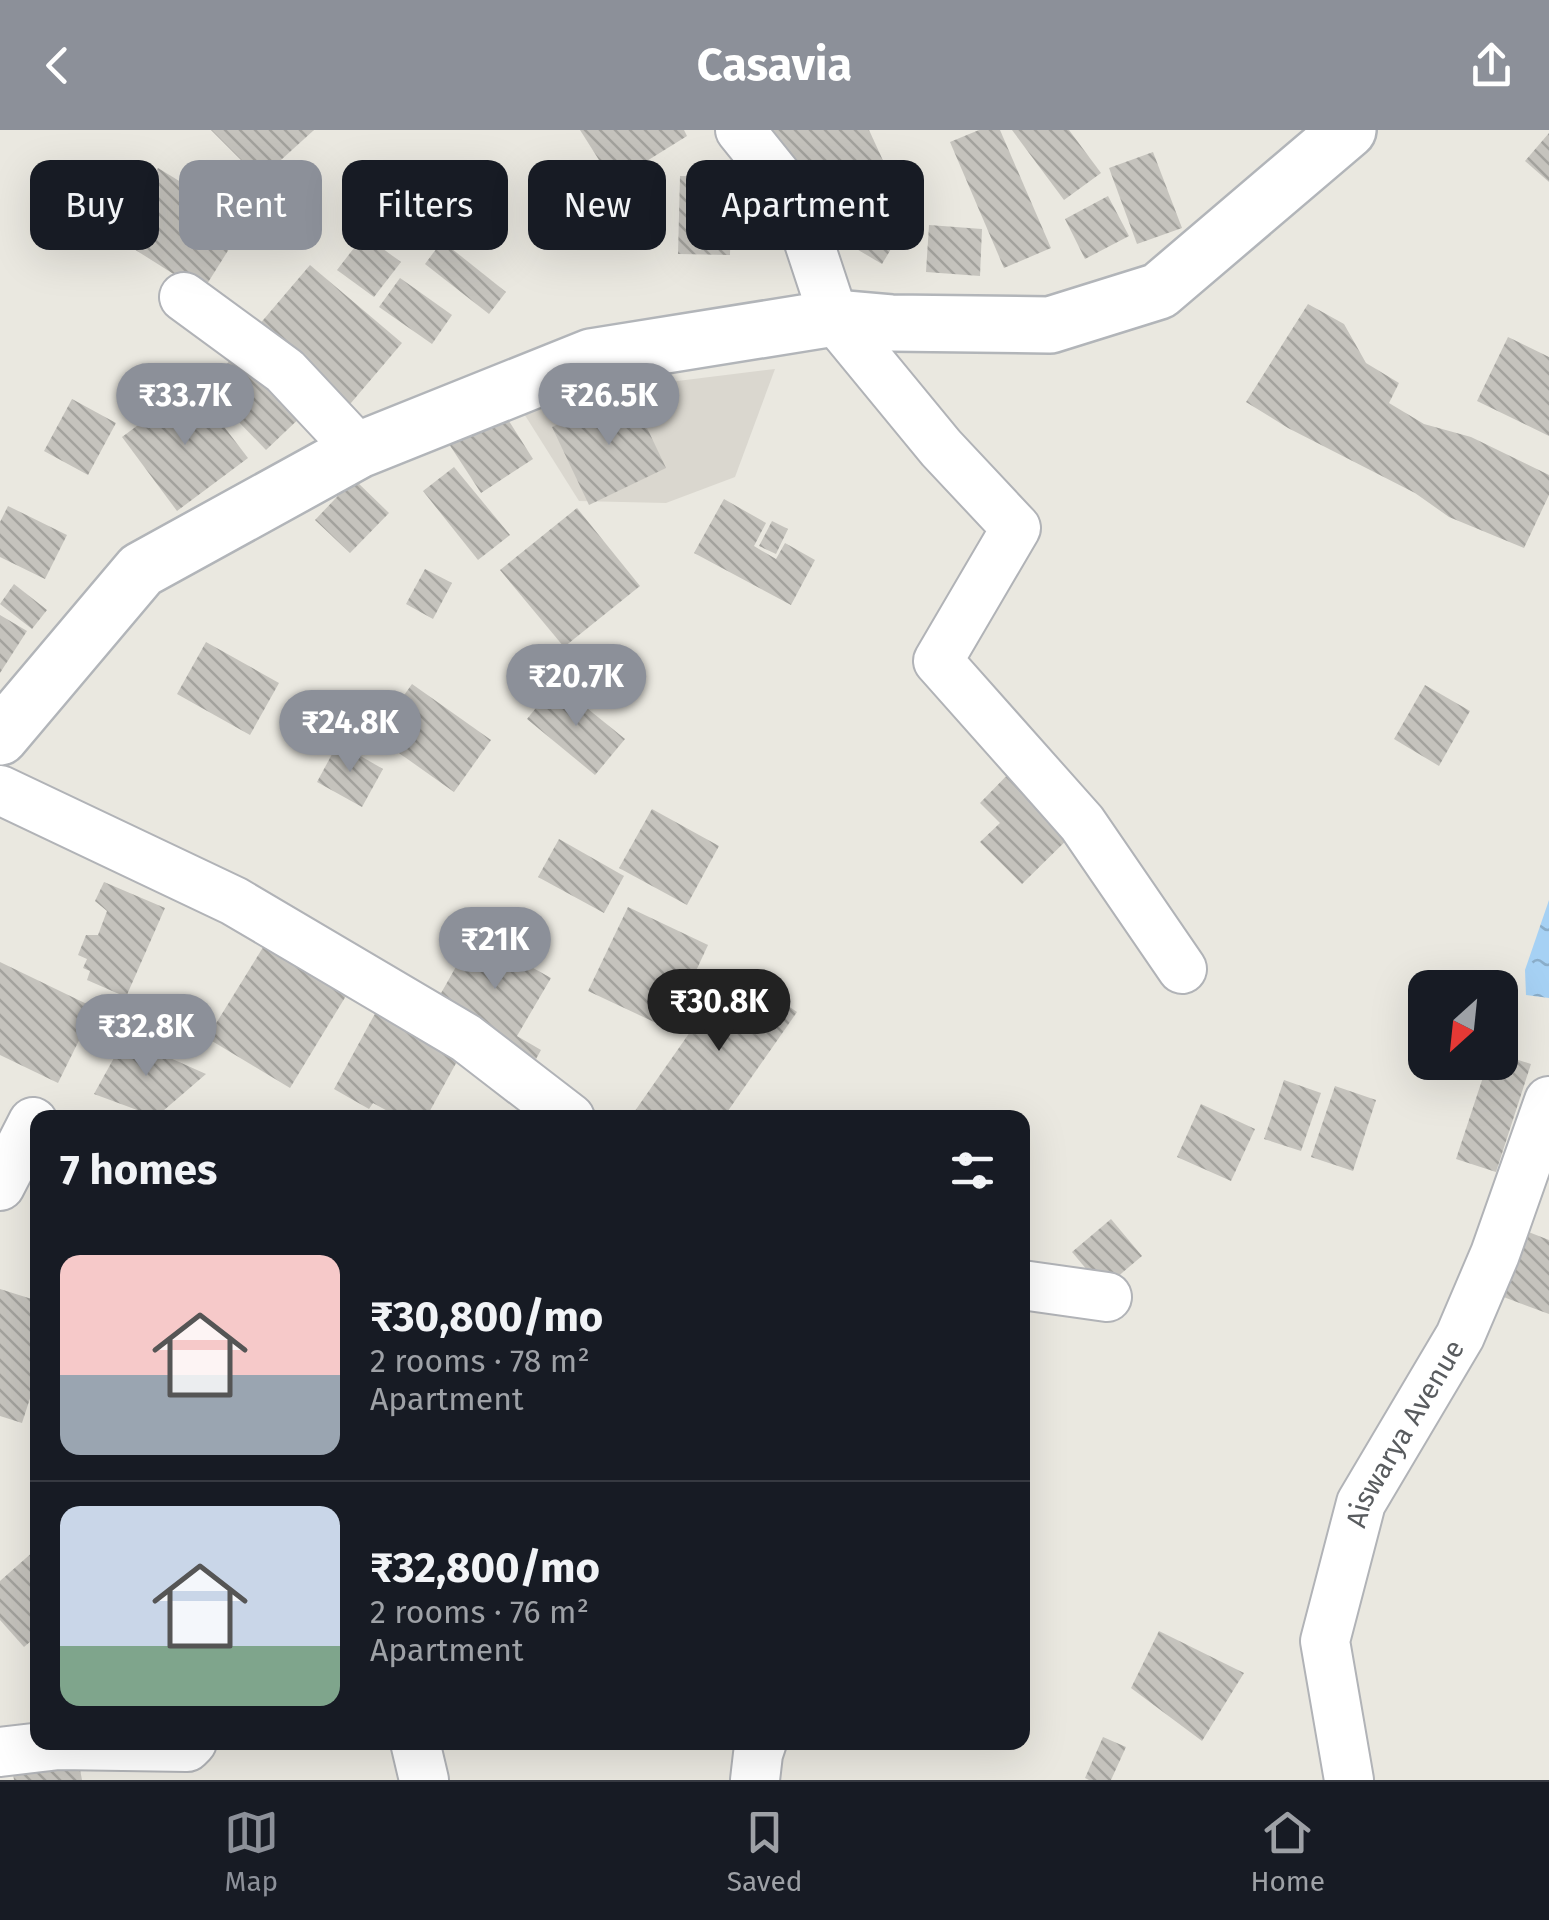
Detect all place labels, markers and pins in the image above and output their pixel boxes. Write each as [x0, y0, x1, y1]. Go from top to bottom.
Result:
pin: ₹33.7K [104, 363, 266, 448]
pin: ₹26.5K [528, 363, 690, 448]
pin: ₹20.7K [495, 644, 657, 729]
pin: ₹24.8K [269, 690, 431, 775]
pin: ₹21K [436, 907, 554, 992]
pin: ₹30.8K [638, 969, 800, 1054]
pin: ₹32.8K [65, 994, 227, 1079]

